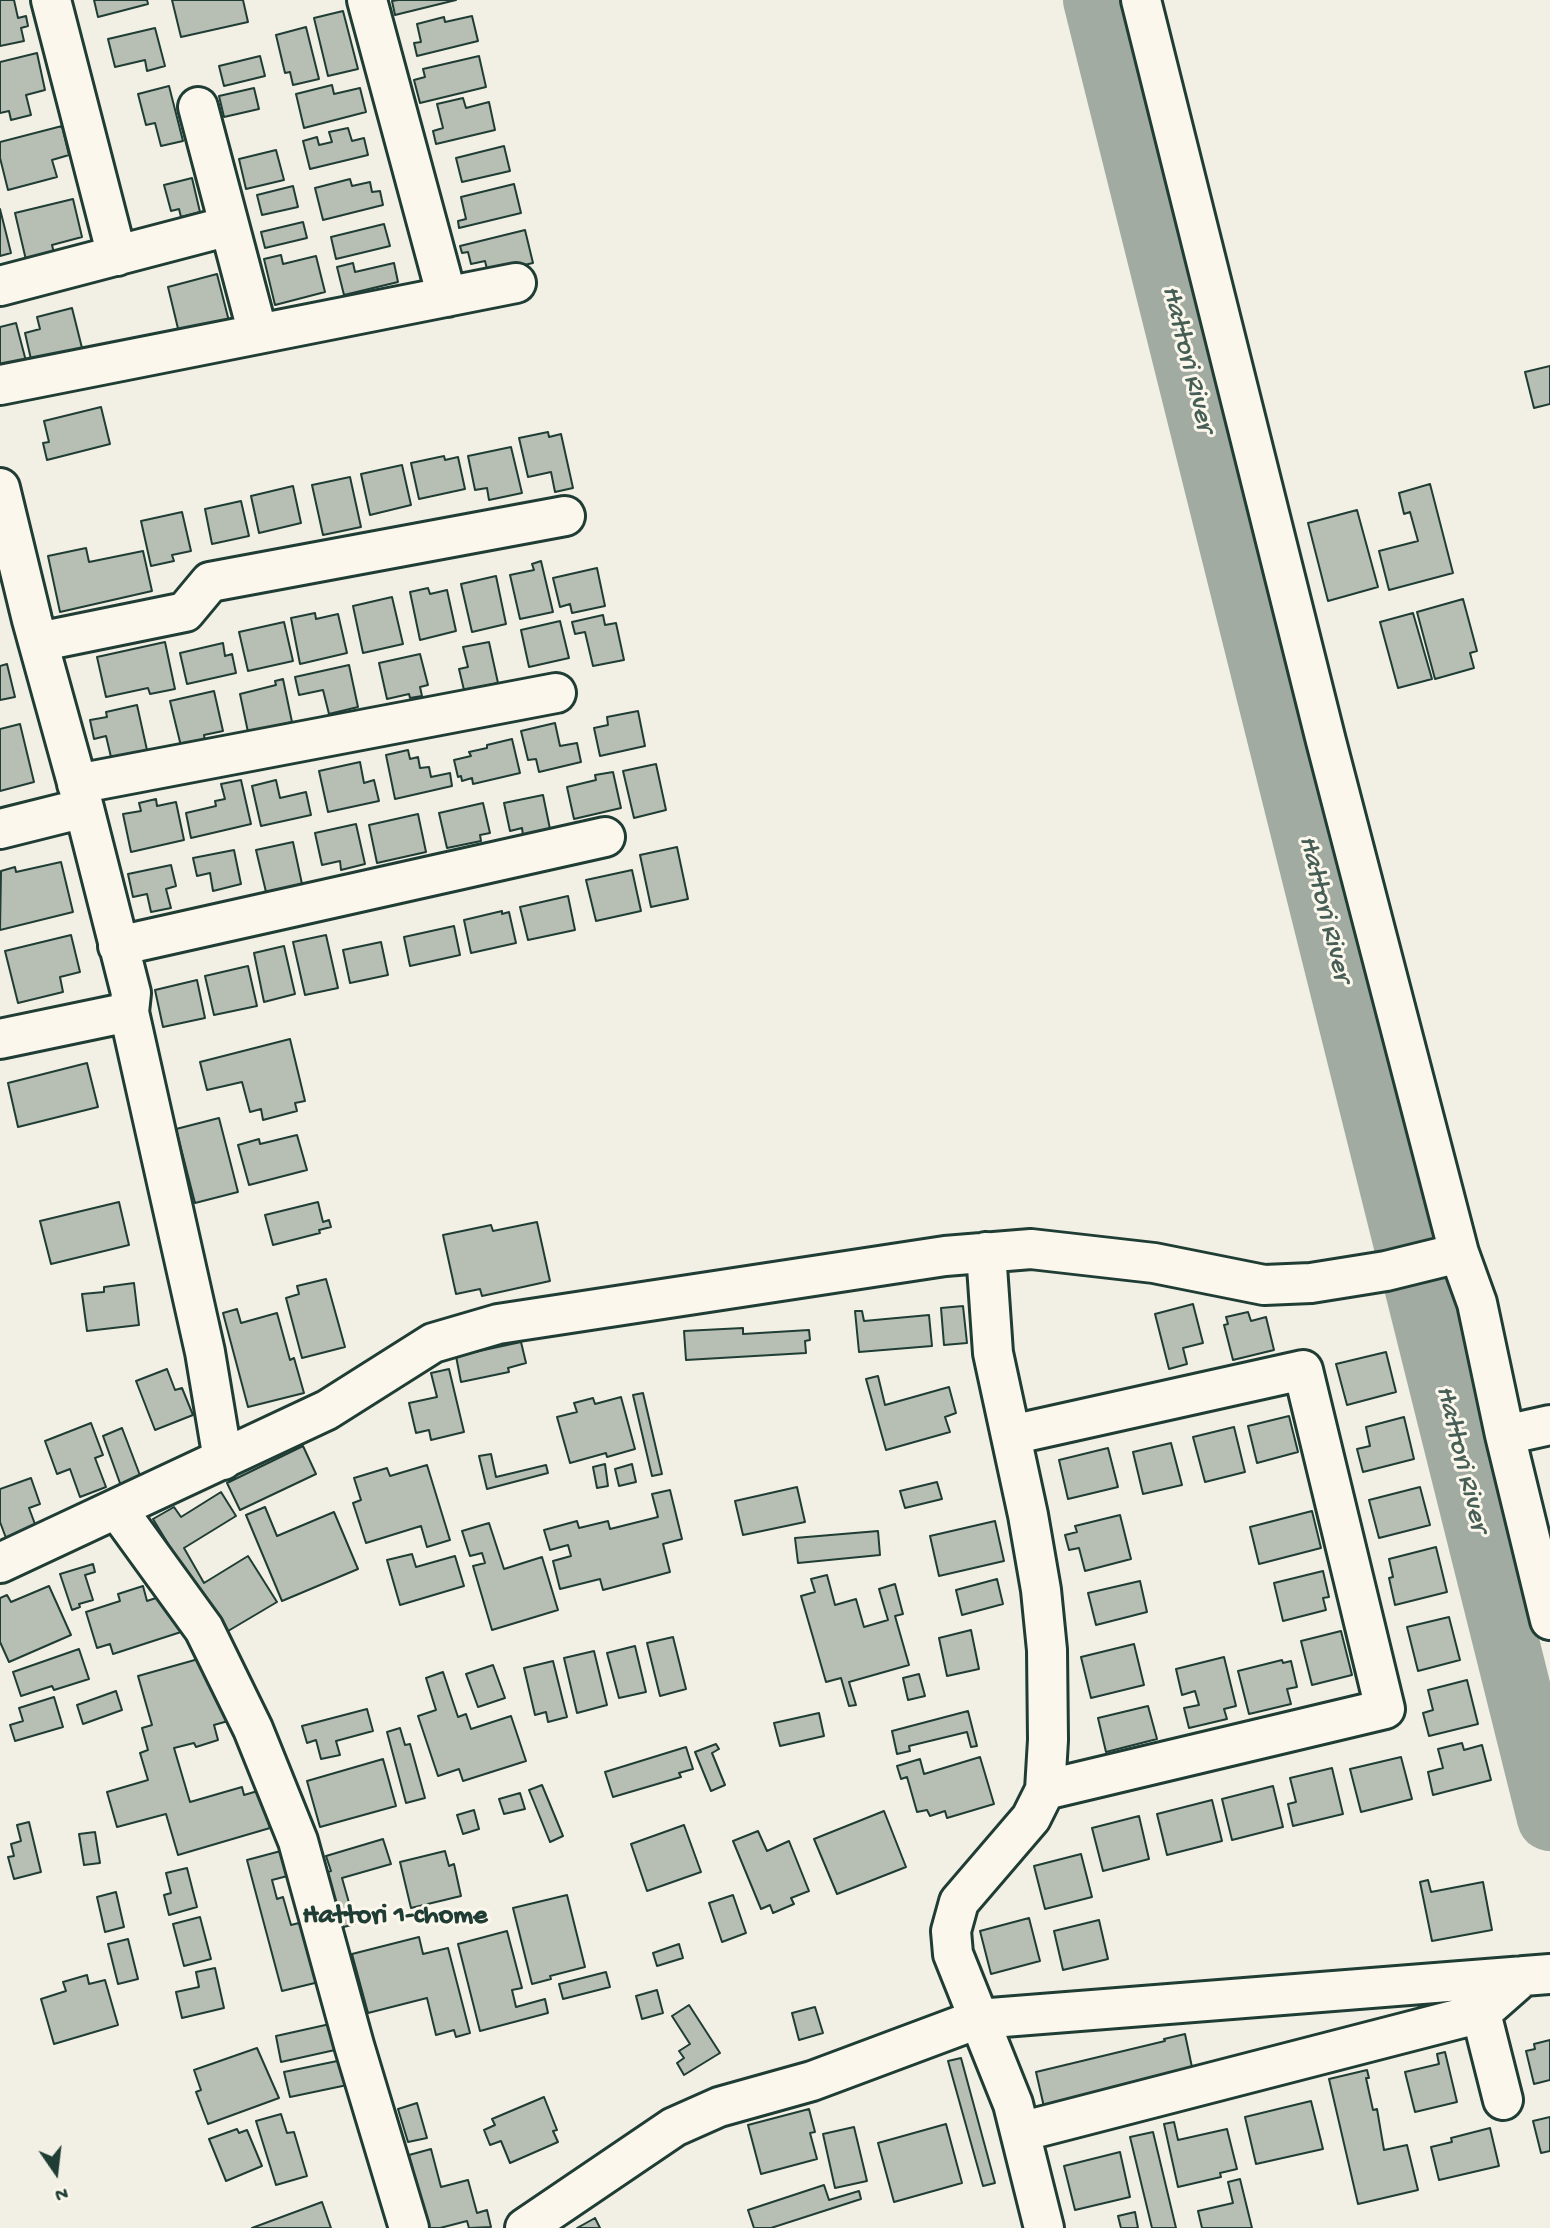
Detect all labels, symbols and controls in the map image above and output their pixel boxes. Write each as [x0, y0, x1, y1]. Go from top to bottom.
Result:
water label: Hattori River [1152, 283, 1220, 435]
water label: Hattori River [1289, 833, 1357, 985]
water label: Hattori River [1426, 1383, 1494, 1535]
district label: Hattori 1-chome [302, 1901, 488, 1935]
north arrow [21, 2137, 91, 2207]
text: N [52, 2180, 70, 2206]

